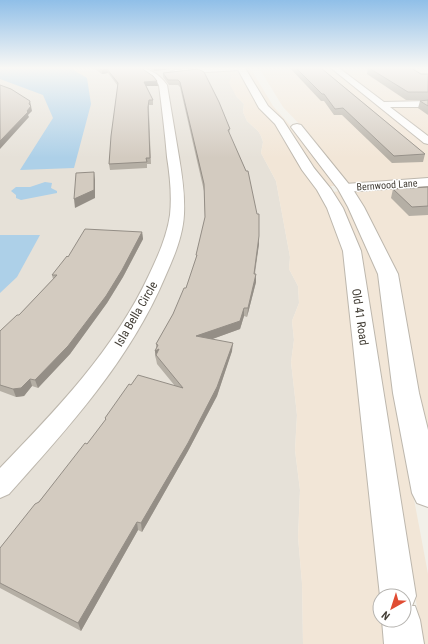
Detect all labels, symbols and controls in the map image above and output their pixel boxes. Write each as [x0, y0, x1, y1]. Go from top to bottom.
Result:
street label: Bernwood Lane [356, 177, 418, 193]
street label: Isla Bella Circle [112, 279, 160, 349]
street label: Old 41 Road [349, 288, 371, 346]
north arrow [372, 588, 412, 628]
text: N [379, 608, 393, 623]

